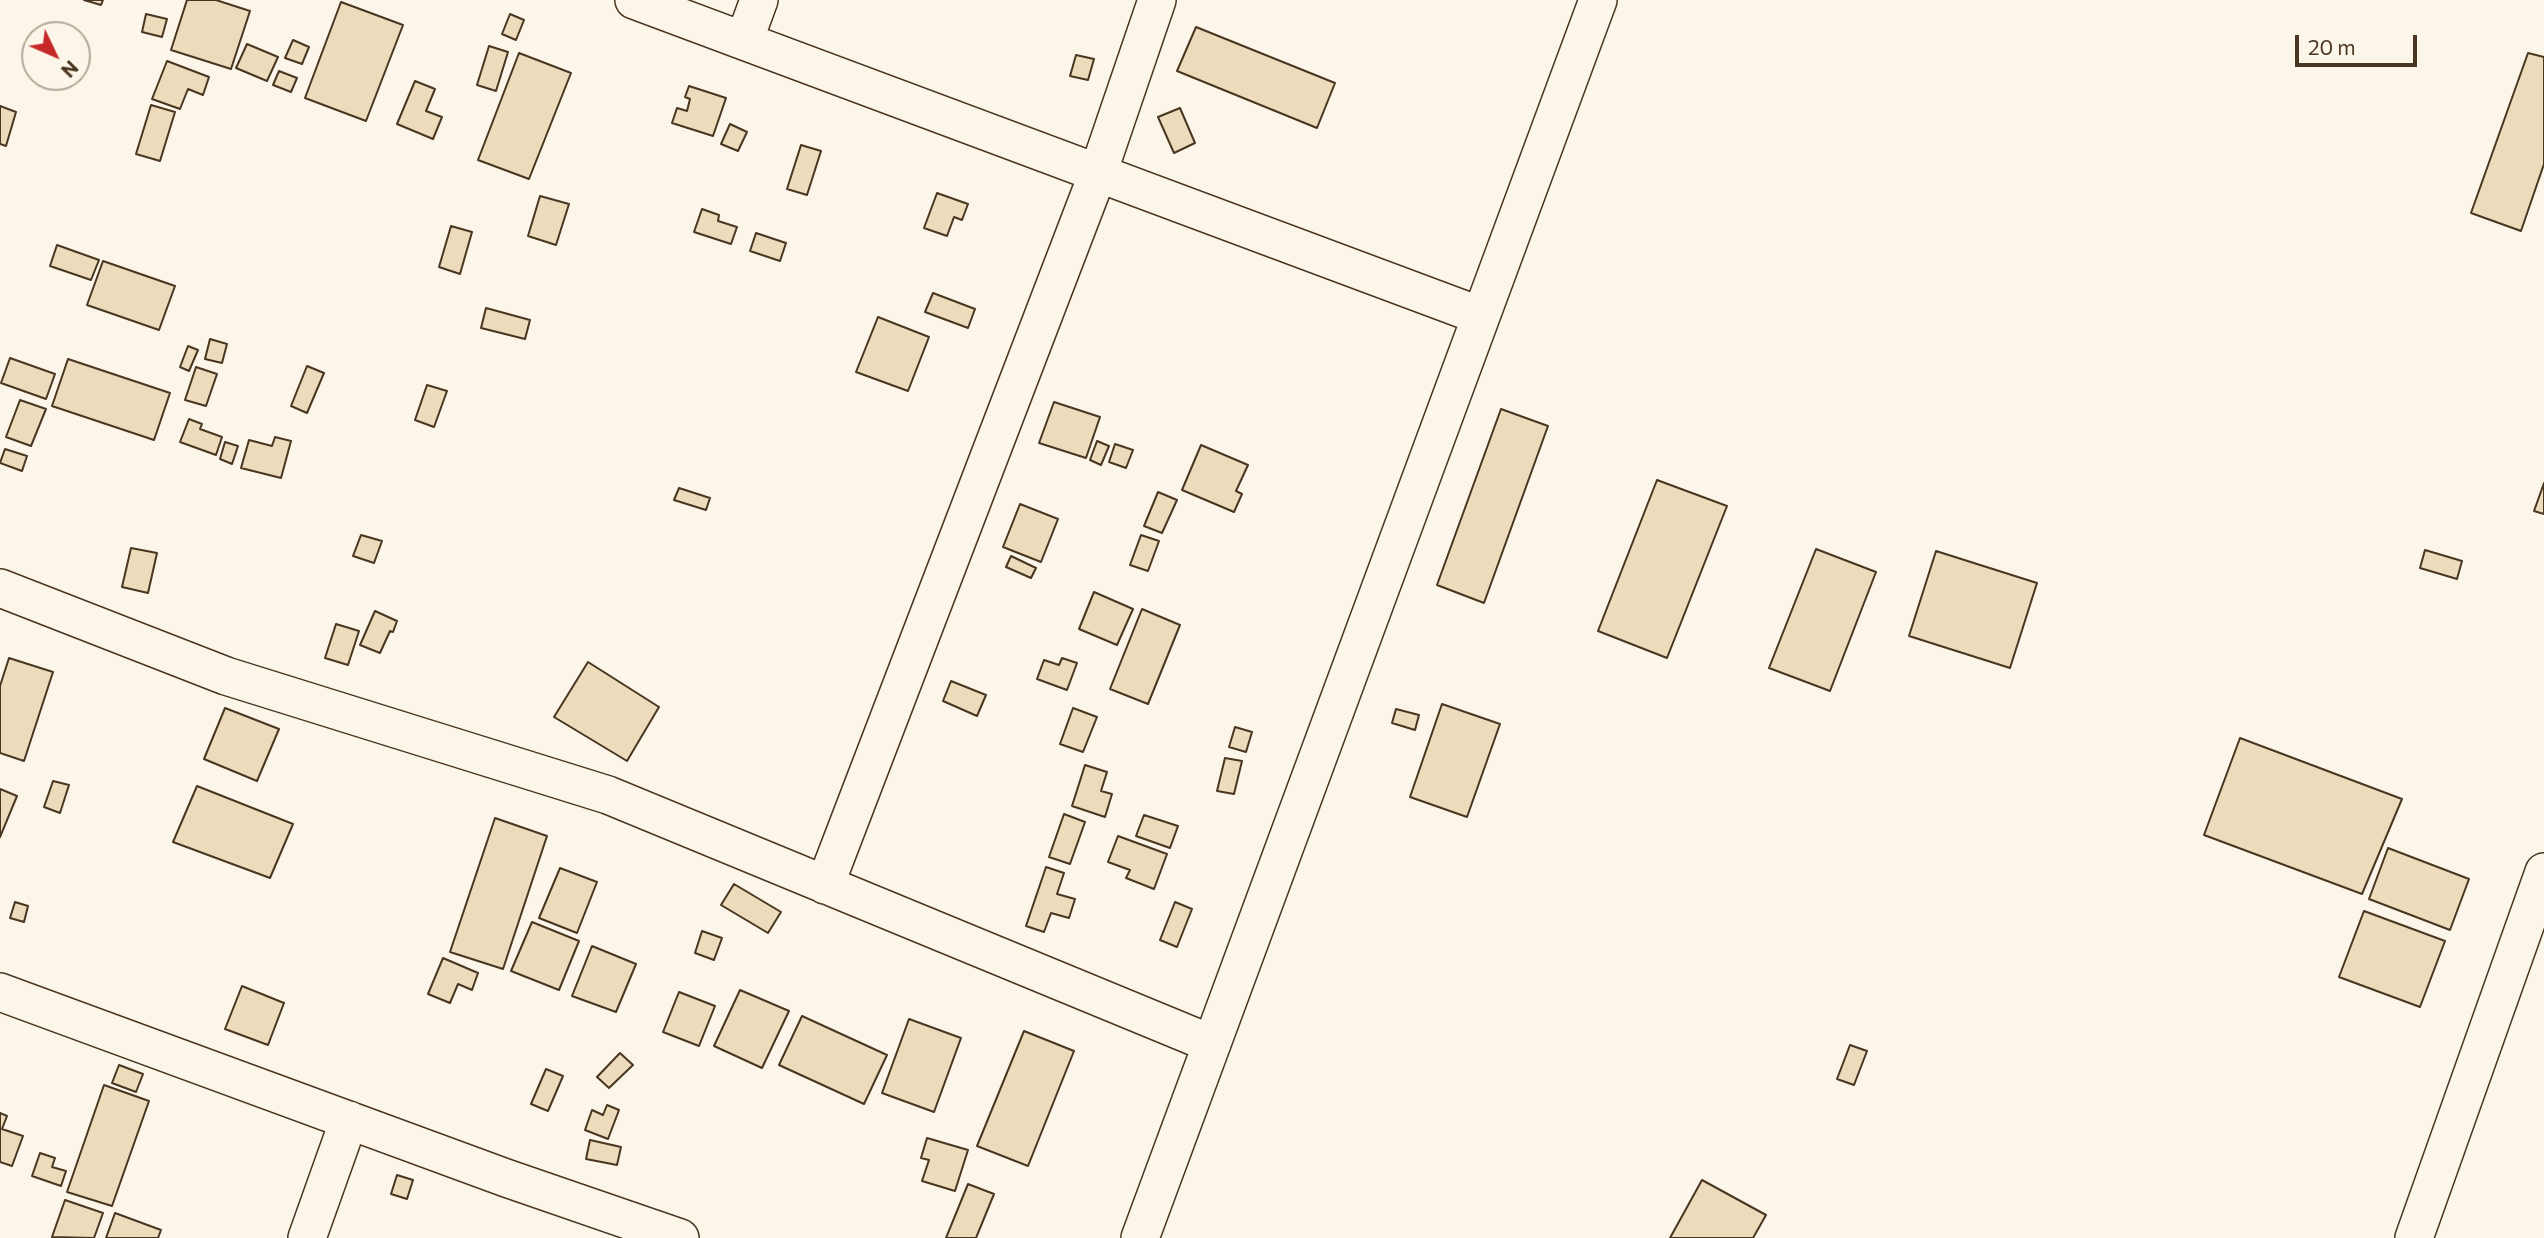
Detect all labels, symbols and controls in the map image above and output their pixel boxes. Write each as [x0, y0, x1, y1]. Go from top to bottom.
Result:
north arrow [21, 21, 91, 91]
scale bar [2299, 21, 2422, 65]
text: 20 m [2308, 34, 2356, 59]
text: N [57, 56, 83, 83]

